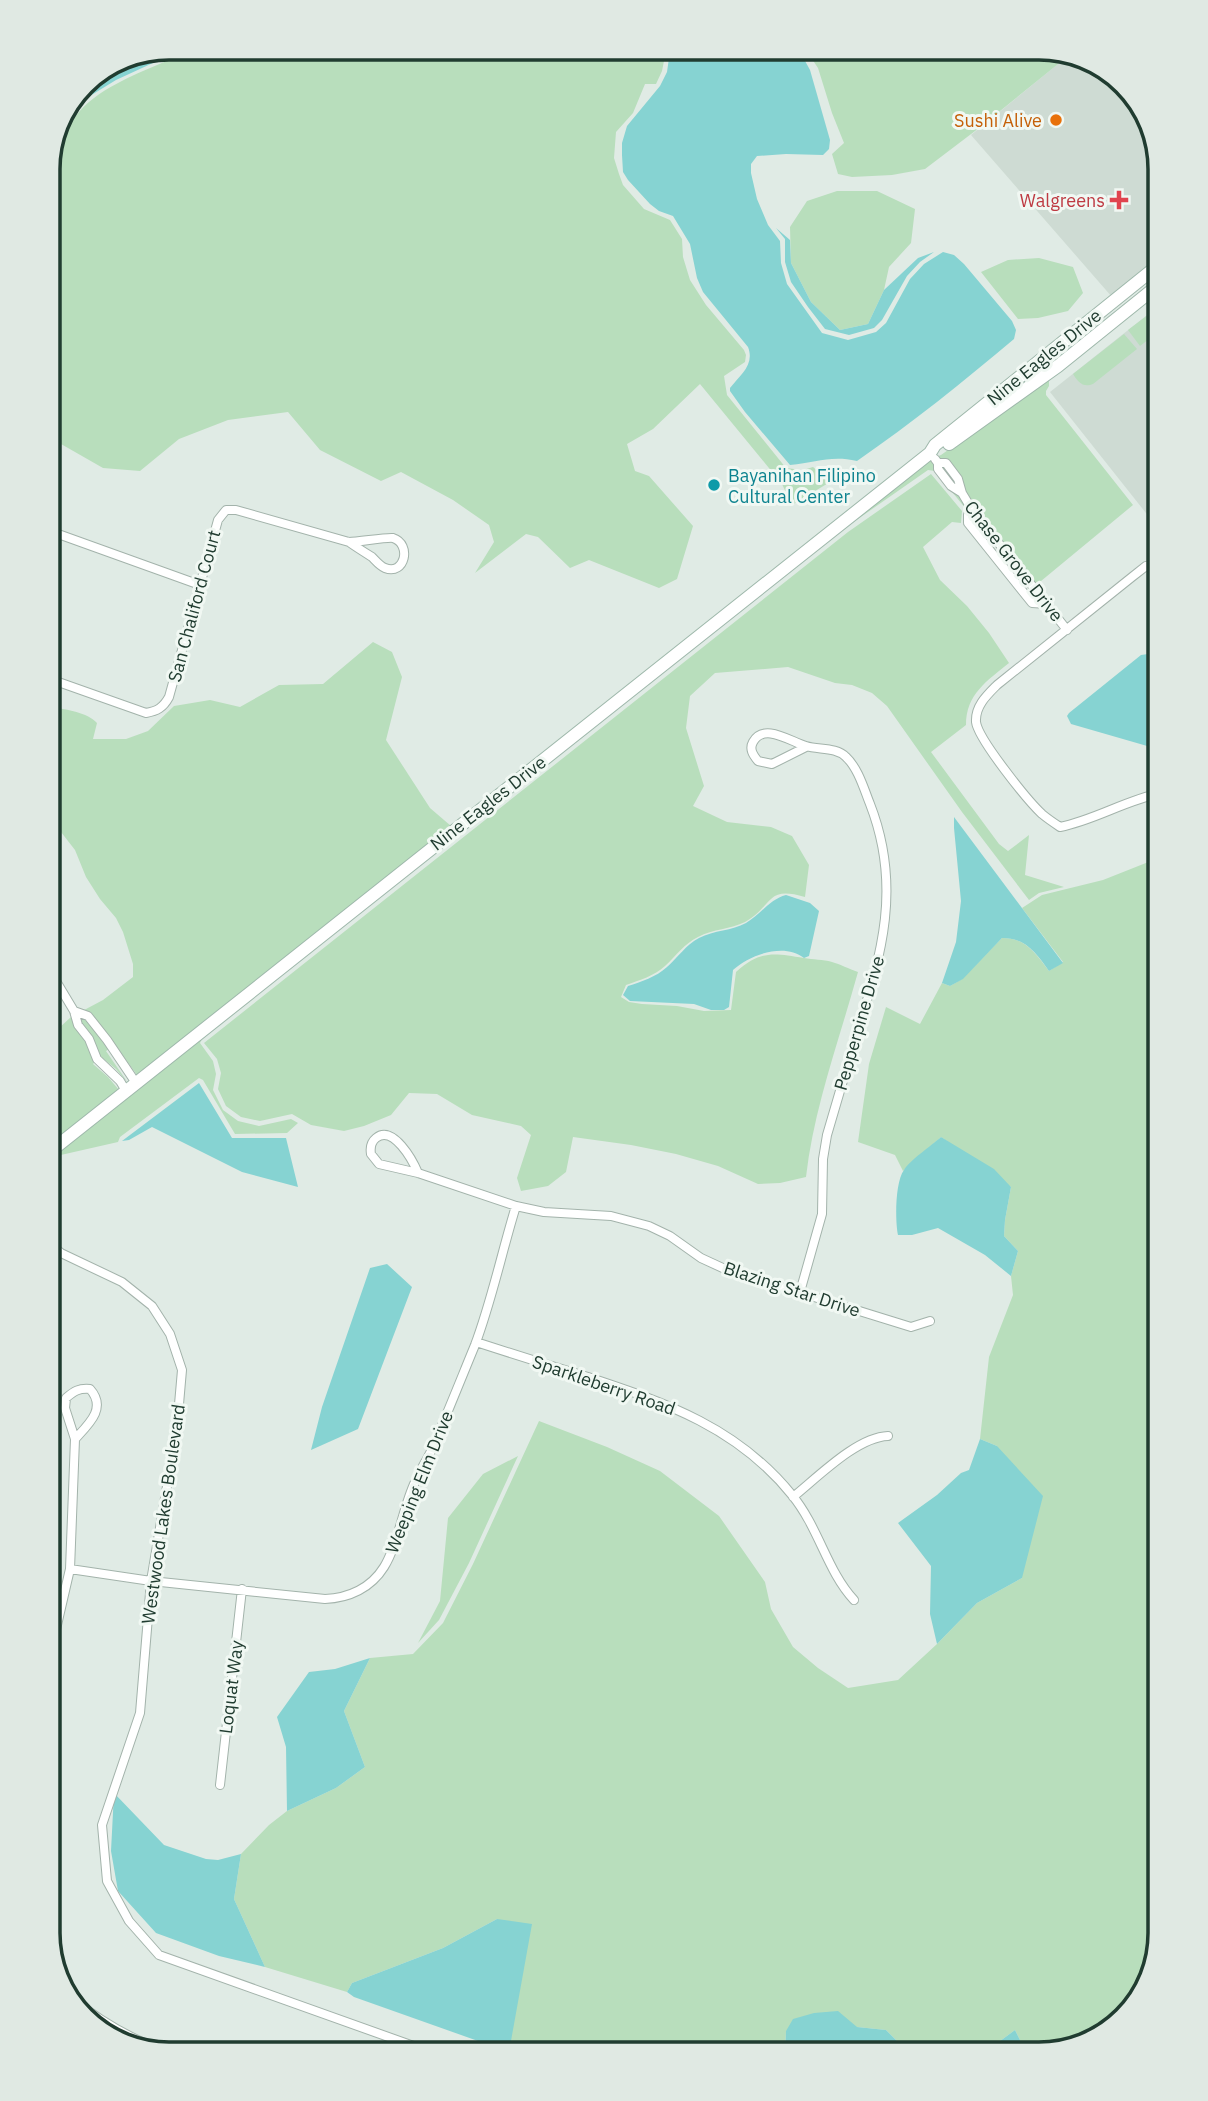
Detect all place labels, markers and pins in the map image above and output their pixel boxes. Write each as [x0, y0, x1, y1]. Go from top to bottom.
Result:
place label: Sushi Alive [954, 109, 1042, 132]
marker: Sushi Alive [1048, 112, 1064, 128]
place label: Walgreens [1020, 189, 1105, 212]
marker: Walgreens [1111, 192, 1127, 208]
place label: Bayanihan Filipino Cultural Center [728, 464, 876, 508]
marker: Bayanihan Filipino Cultural Center [706, 477, 722, 493]

